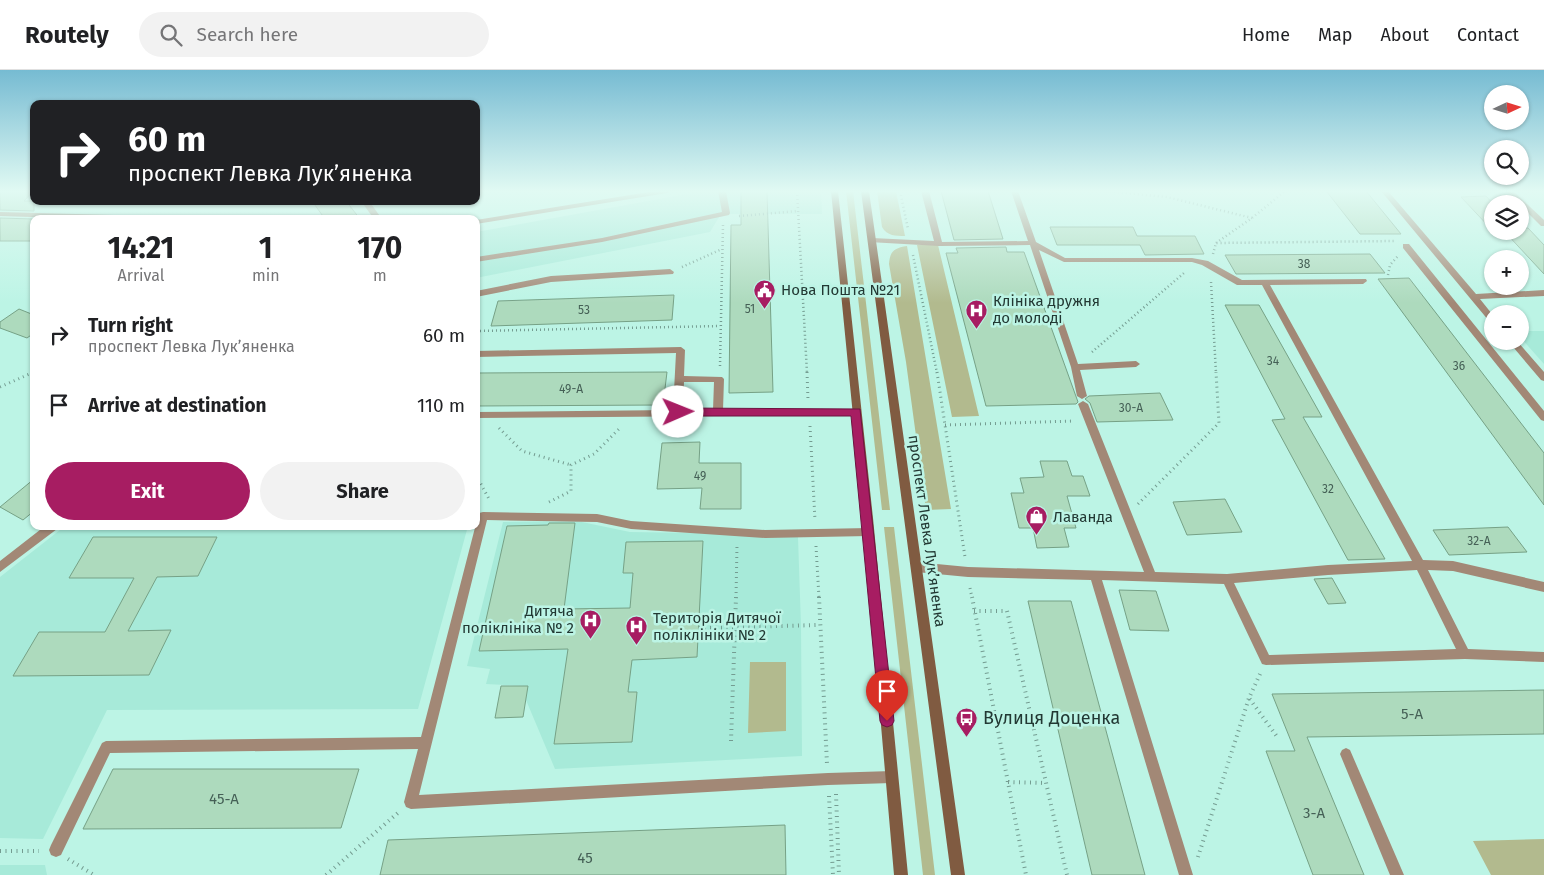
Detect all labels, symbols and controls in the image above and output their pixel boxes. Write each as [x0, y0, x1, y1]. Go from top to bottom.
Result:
search box [139, 12, 489, 57]
text: Routely [25, 21, 109, 49]
icon: search [157, 21, 185, 49]
text: Search here [197, 23, 298, 46]
text: Home [1242, 24, 1290, 46]
text: Map [1318, 24, 1352, 46]
text: About [1380, 24, 1429, 46]
text: Contact [1457, 24, 1519, 46]
north arrow [1484, 85, 1529, 130]
map controls [1484, 85, 1529, 350]
text: 60 m [128, 118, 206, 160]
icon: right [45, 120, 110, 185]
button: search [1484, 140, 1529, 185]
text: проспект Левка Лукʼяненка [128, 160, 412, 187]
button: layers [1484, 195, 1529, 240]
text: 14:21 [108, 230, 174, 266]
text: 1 [259, 230, 273, 266]
text: 170 [357, 230, 402, 266]
button: + [1484, 250, 1529, 295]
house number: 38 [1298, 257, 1311, 271]
text: Arrival [118, 266, 164, 285]
text: min [252, 266, 280, 285]
text: m [373, 266, 387, 285]
public building icon: Нова Пошта №21 [753, 278, 777, 309]
place label: Нова Пошта №21 [781, 281, 900, 299]
place label: Клініка дружня до молоді [993, 292, 1100, 327]
hospital icon: Клініка дружня до молоді [965, 298, 989, 329]
house number: 51 [745, 302, 755, 316]
house number: 53 [578, 303, 590, 317]
button: − [1484, 305, 1529, 350]
text: Turn right [88, 314, 173, 337]
icon: right [45, 321, 73, 349]
text: 60 m [423, 324, 465, 347]
text: проспект Левка Лукʼяненка [88, 337, 295, 356]
house number: 34 [1267, 354, 1280, 368]
house number: 36 [1453, 359, 1465, 373]
house number: 49-А [559, 382, 583, 396]
position arrow [651, 385, 703, 437]
icon: arrive [45, 391, 73, 419]
text: Arrive at destination [88, 394, 267, 417]
text: 110 m [417, 394, 465, 417]
house number: 30-А [1119, 401, 1143, 415]
street label: проспект Левка Лукʼяненка [905, 434, 949, 628]
button: Exit [45, 462, 250, 520]
button: Share [260, 462, 465, 520]
house number: 49 [694, 469, 706, 483]
house number: 32 [1322, 482, 1334, 496]
shop icon: Лаванда [1025, 505, 1049, 536]
place label: Лаванда [1053, 508, 1113, 526]
house number: 32-А [1467, 534, 1491, 548]
place label: Дитяча поліклініка № 2 [462, 602, 574, 637]
hospital icon: Дитяча поліклініка № 2 [578, 608, 602, 639]
place label: Територія Дитячої поліклініки № 2 [653, 609, 781, 644]
hospital icon: Територія Дитячої поліклініки № 2 [625, 615, 649, 646]
pin [866, 670, 908, 721]
icon: arrive [873, 677, 901, 705]
house number: 5-А [1401, 705, 1423, 723]
bus stop icon: Вулиця Доценка [955, 706, 979, 737]
place label: Вулиця Доценка [983, 707, 1120, 729]
house number: 45-А [209, 790, 239, 808]
house number: 3-А [1303, 804, 1325, 822]
house number: 45 [577, 849, 593, 867]

